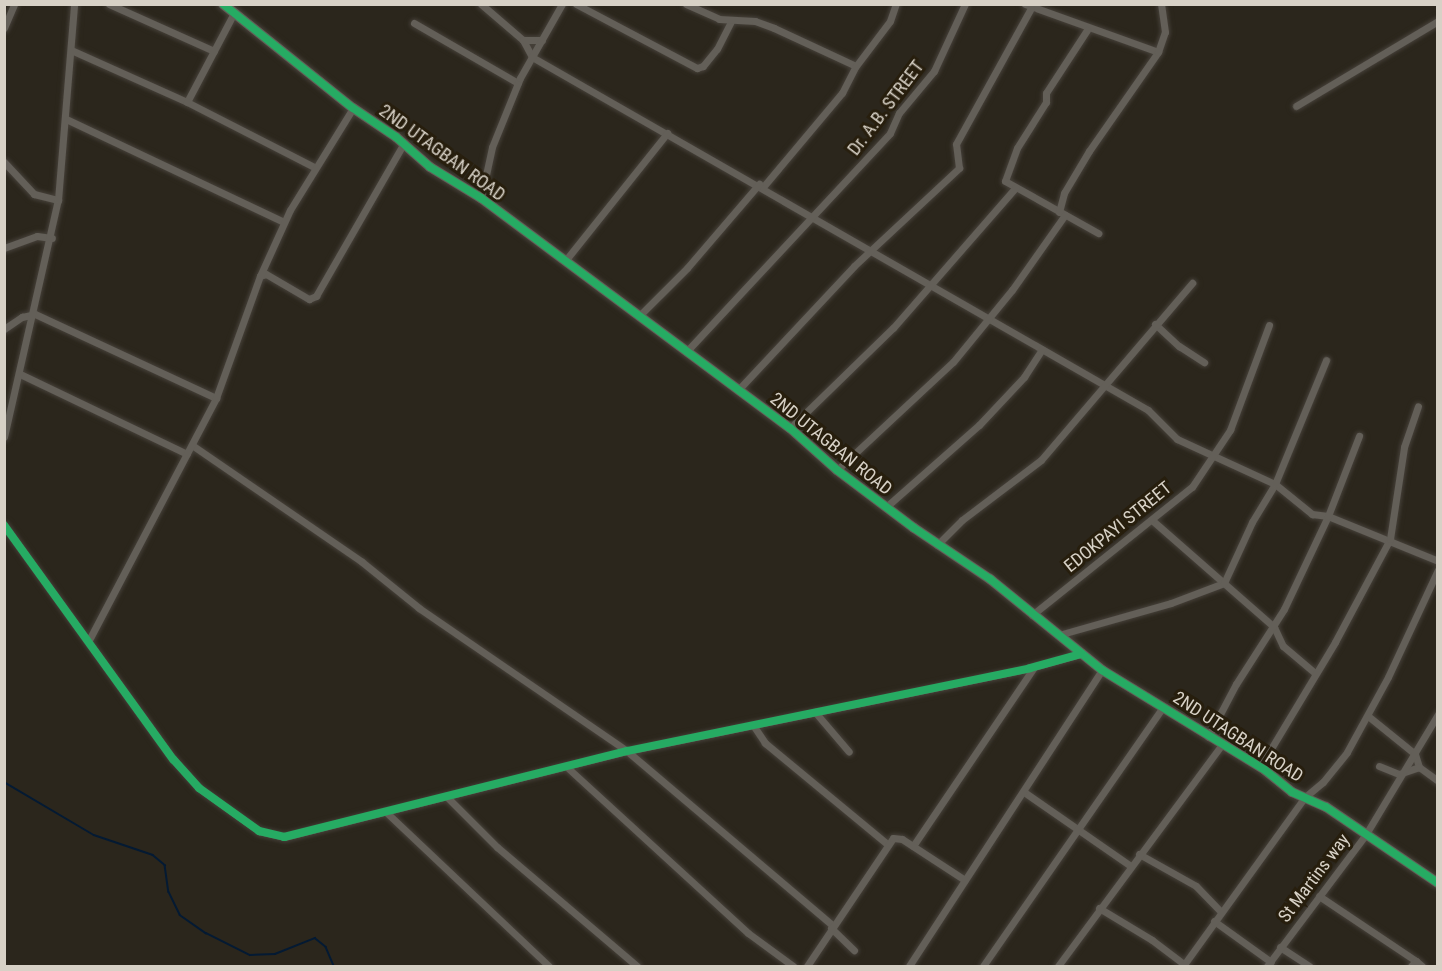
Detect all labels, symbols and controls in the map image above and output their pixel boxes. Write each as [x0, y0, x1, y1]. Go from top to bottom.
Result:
street label: Dr. A.B. STREET [843, 56, 929, 160]
street label: 2ND UTAGBAN ROAD [375, 100, 509, 206]
street label: 2ND UTAGBAN ROAD [766, 388, 896, 500]
street label: EDOKPAYI STREET [1060, 477, 1176, 577]
street label: 2ND UTAGBAN ROAD [1169, 687, 1307, 787]
street label: St Martins way [1274, 830, 1354, 926]

